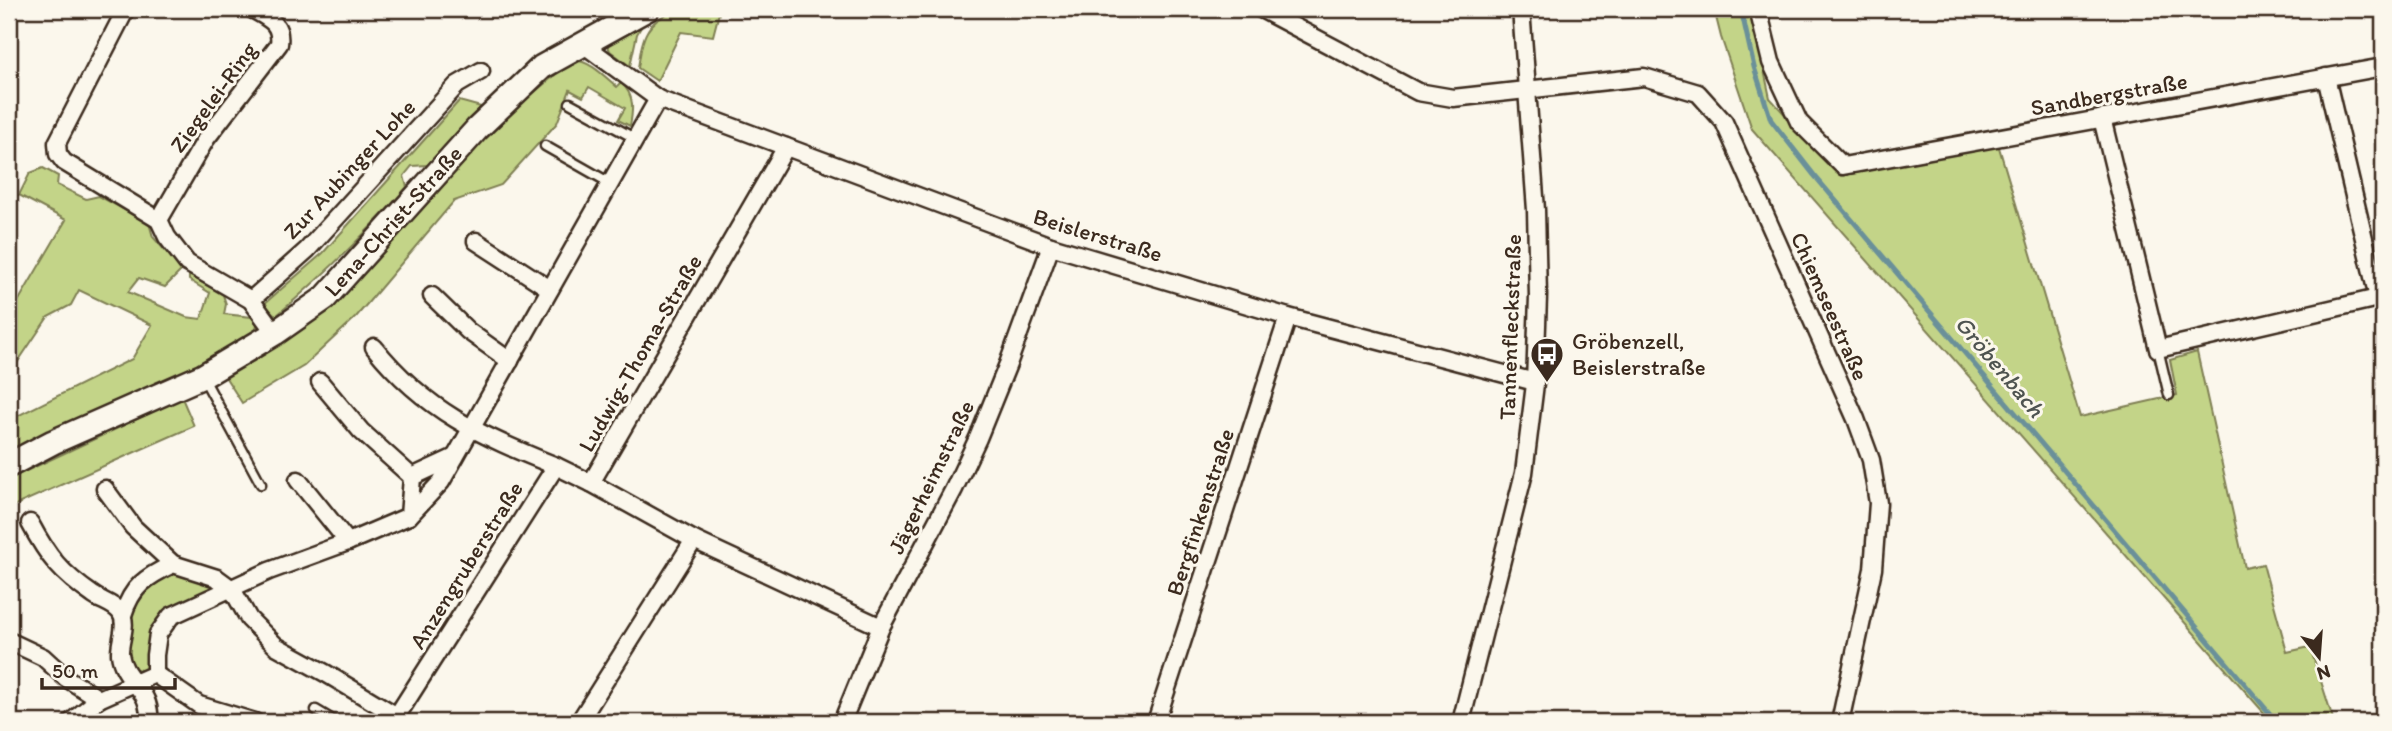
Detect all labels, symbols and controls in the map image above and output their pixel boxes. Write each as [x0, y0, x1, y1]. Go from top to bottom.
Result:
street label: Ziegelei-Ring [163, 36, 263, 158]
street label: Sandbergstraße [2028, 66, 2190, 122]
street label: Zur Aubinger Lohe [277, 93, 421, 245]
street label: Lena-Christ-Straße [318, 140, 468, 302]
street label: Beislerstraße [1030, 202, 1166, 268]
street label: Chiemseestraße [1785, 228, 1875, 384]
street label: Tannenfleckstraße [1493, 234, 1527, 420]
street label: Ludwig-Thoma-Straße [572, 249, 708, 457]
water label: Gröbenbach [1949, 309, 2051, 423]
place label: Gröbenzell, Beislerstraße [1572, 327, 1706, 381]
bus stop icon: Gröbenzell, Beislerstraße [1528, 335, 1566, 384]
street label: Jägerheimstraße [882, 396, 980, 558]
street label: Bergfinkenstraße [1160, 425, 1240, 599]
street label: Anzengruberstraße [403, 476, 529, 654]
north arrow [2284, 622, 2354, 692]
scale bar [42, 647, 175, 691]
text: 50 m [52, 658, 99, 683]
text: N [2314, 660, 2333, 686]

